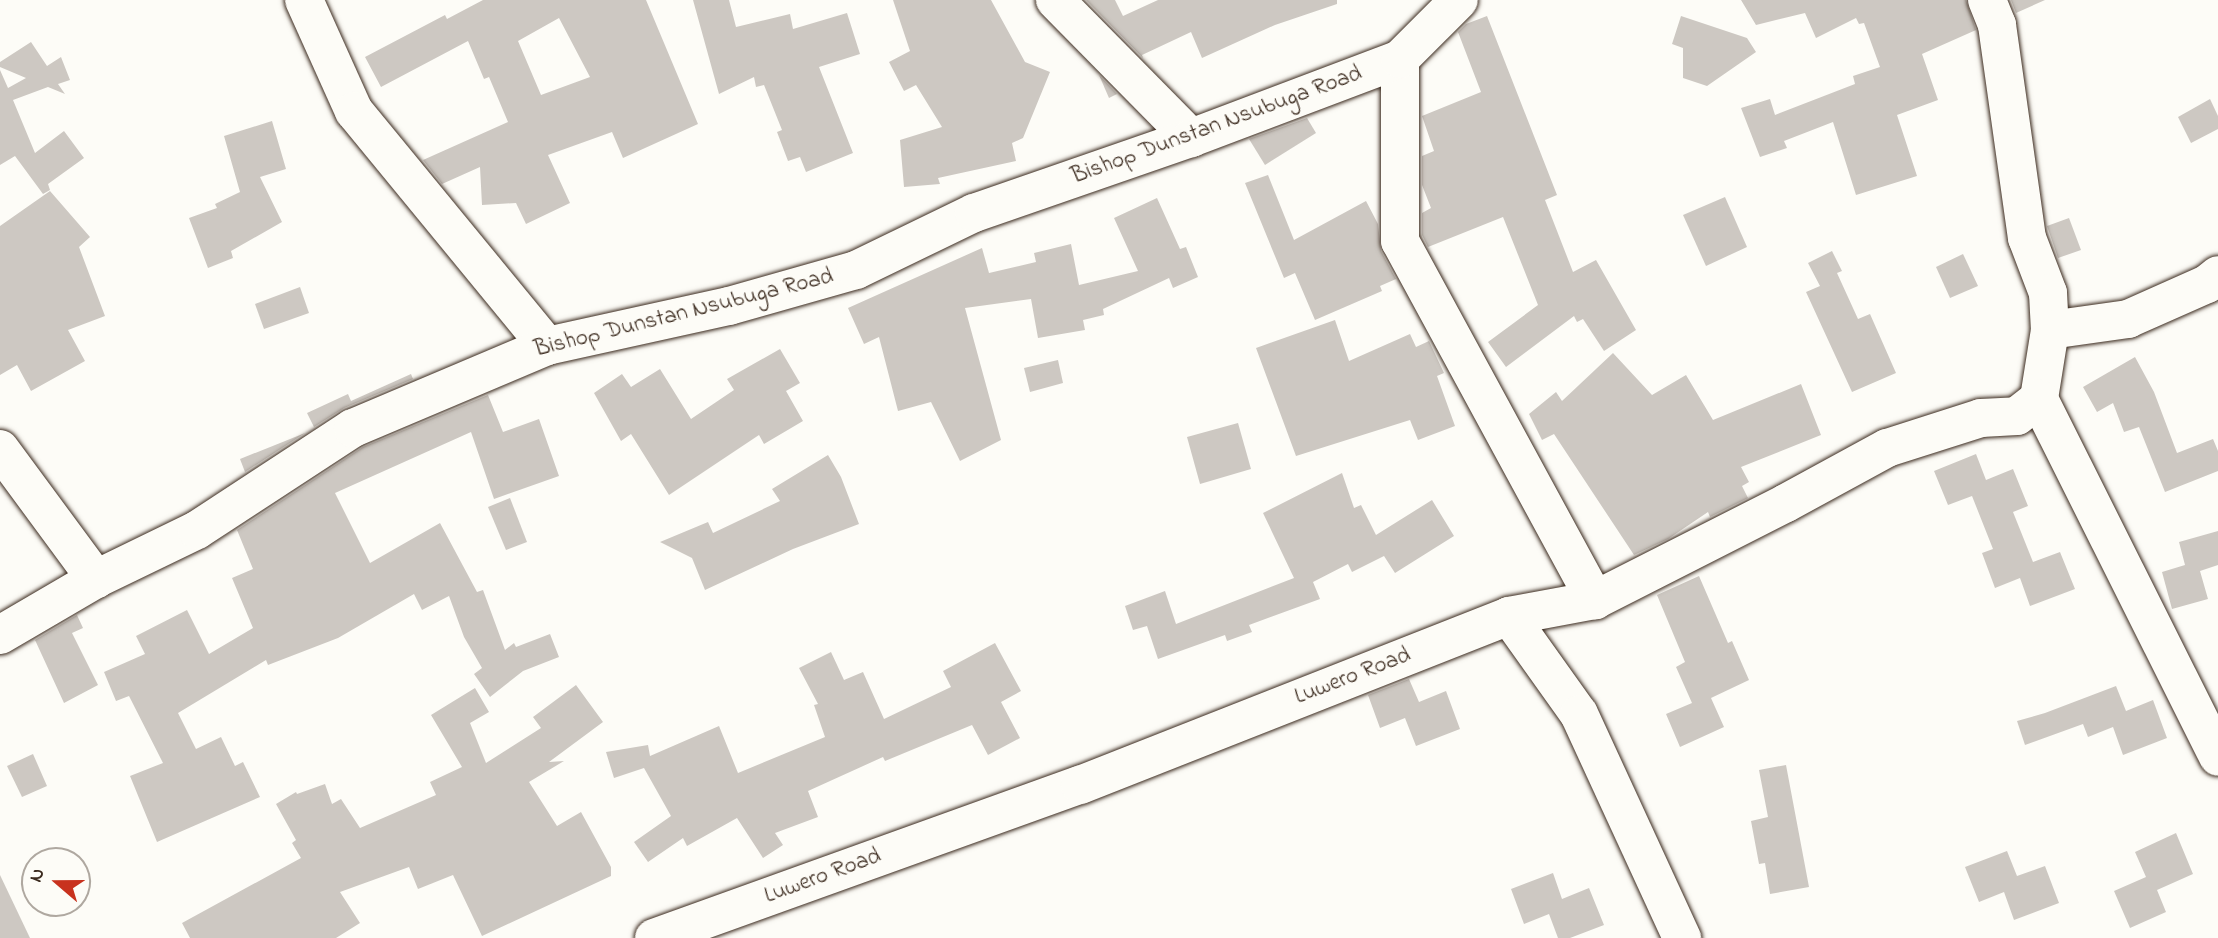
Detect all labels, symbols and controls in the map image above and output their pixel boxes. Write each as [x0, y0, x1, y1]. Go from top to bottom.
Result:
street label: Bishop Dunstan Nsubuga Road [1068, 61, 1366, 191]
street label: Bishop Dunstan Nsubuga Road [532, 263, 836, 365]
street label: Luwero Road [1291, 642, 1415, 712]
street label: Luwero Road [761, 843, 885, 911]
north arrow [21, 847, 91, 917]
text: N [23, 865, 53, 886]

